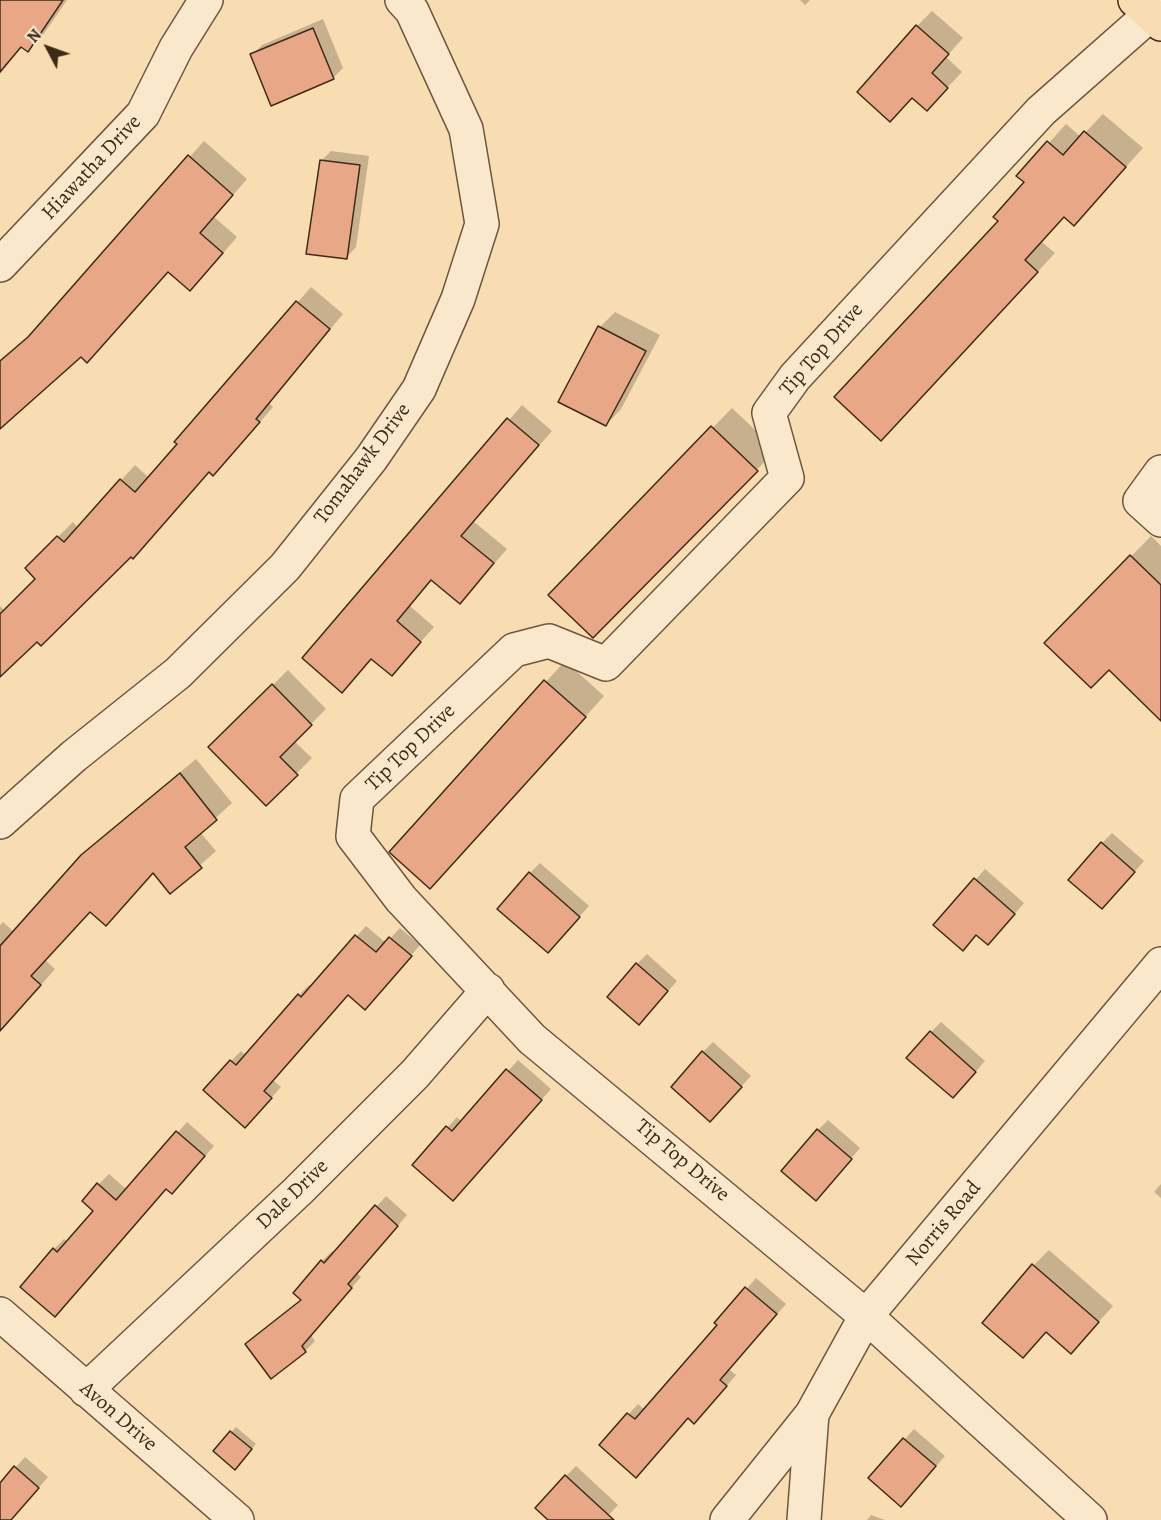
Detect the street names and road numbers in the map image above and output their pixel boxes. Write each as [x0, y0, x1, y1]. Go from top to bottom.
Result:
street label: Hiawatha Drive [37, 110, 147, 226]
street label: Tip Top Drive [775, 298, 869, 402]
street label: Tomahawk Drive [309, 398, 417, 530]
street label: Tip Top Drive [361, 699, 461, 797]
street label: Tip Top Drive [630, 1114, 734, 1208]
street label: Dale Drive [252, 1155, 334, 1235]
street label: Norris Road [901, 1176, 987, 1272]
street label: Avon Drive [74, 1377, 162, 1457]

